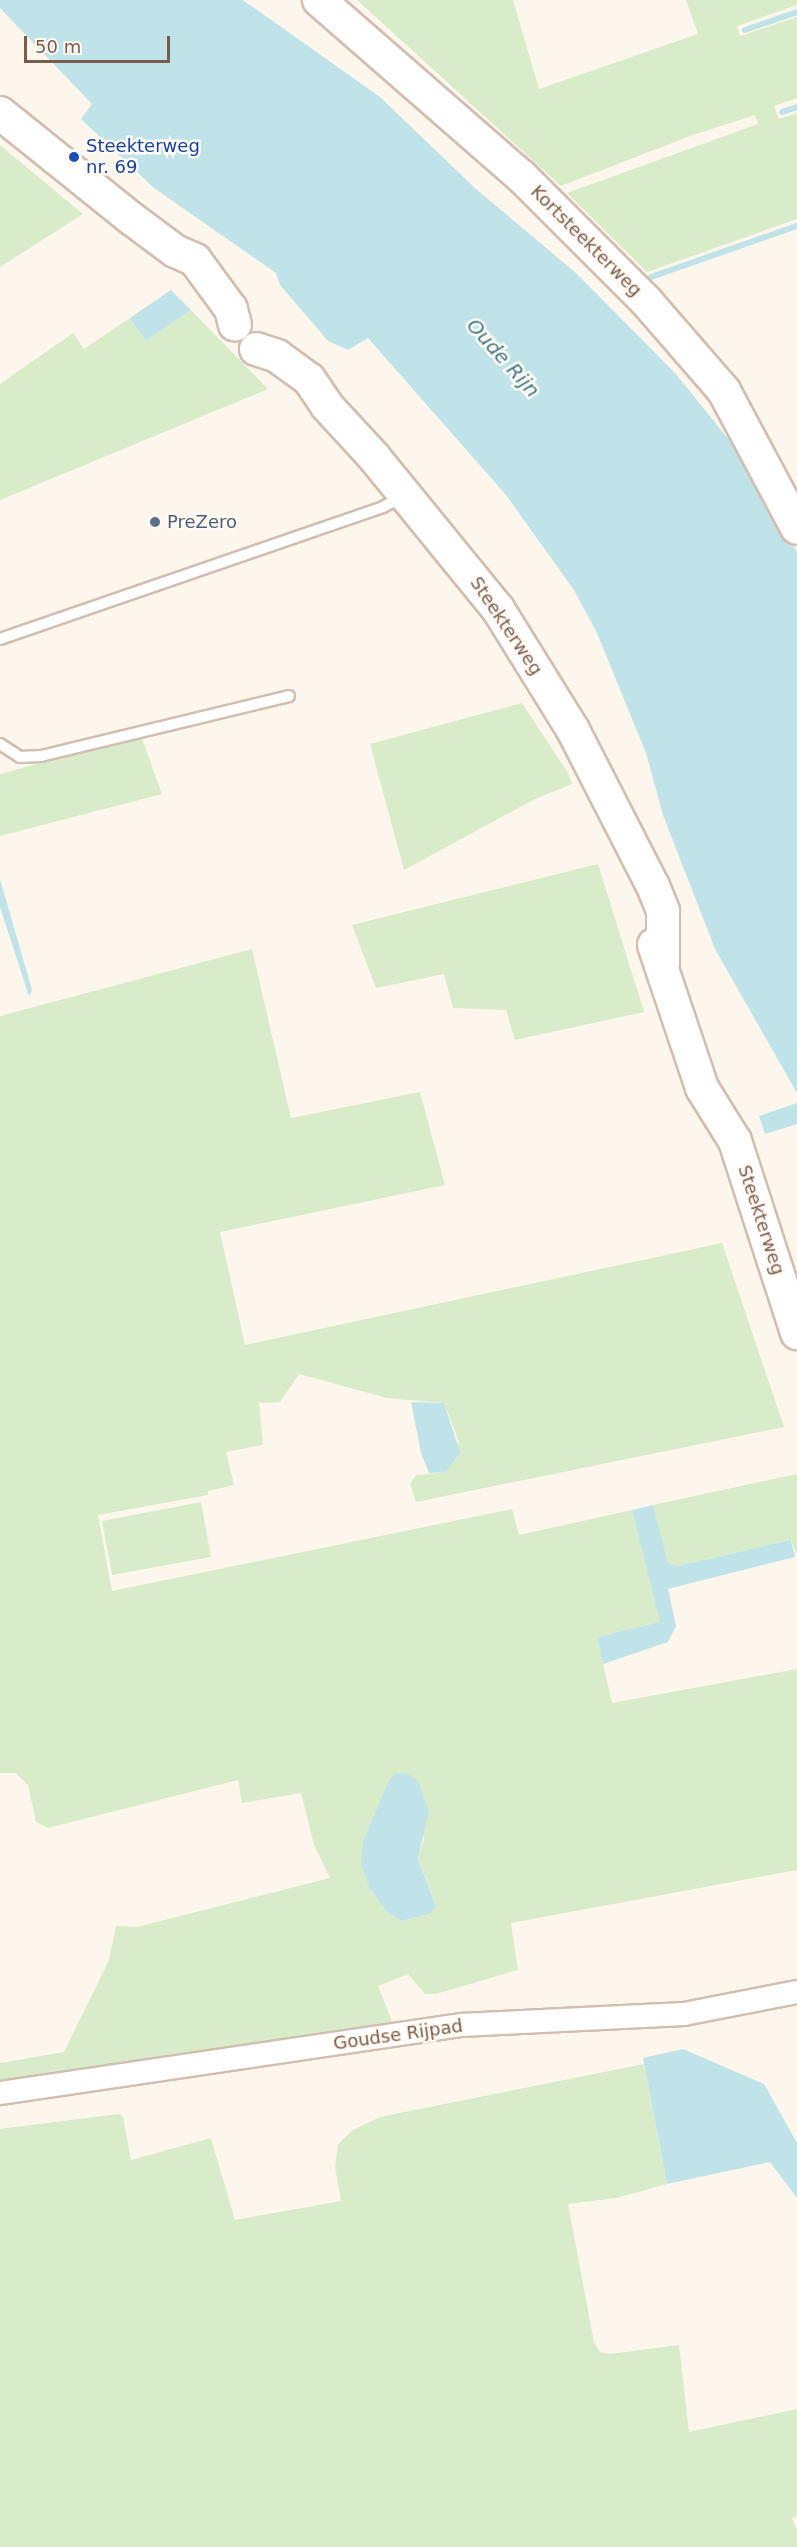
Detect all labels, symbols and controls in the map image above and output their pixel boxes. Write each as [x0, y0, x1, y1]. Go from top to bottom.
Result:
scale bar [27, 24, 172, 62]
text: 50 m [35, 36, 81, 57]
place label: Steekterweg nr. 69 [86, 136, 200, 178]
marker: Steekterweg nr. 69 [67, 150, 81, 164]
street label: Kortsteekterweg [526, 181, 646, 301]
water label: Oude Rijn [461, 314, 545, 402]
place label: PreZero [167, 511, 237, 533]
marker: PreZero [148, 515, 162, 529]
street label: Steekterweg [465, 573, 547, 679]
street label: Steekterweg [733, 1163, 789, 1277]
street label: Goudse Rijpad [332, 2015, 464, 2055]

